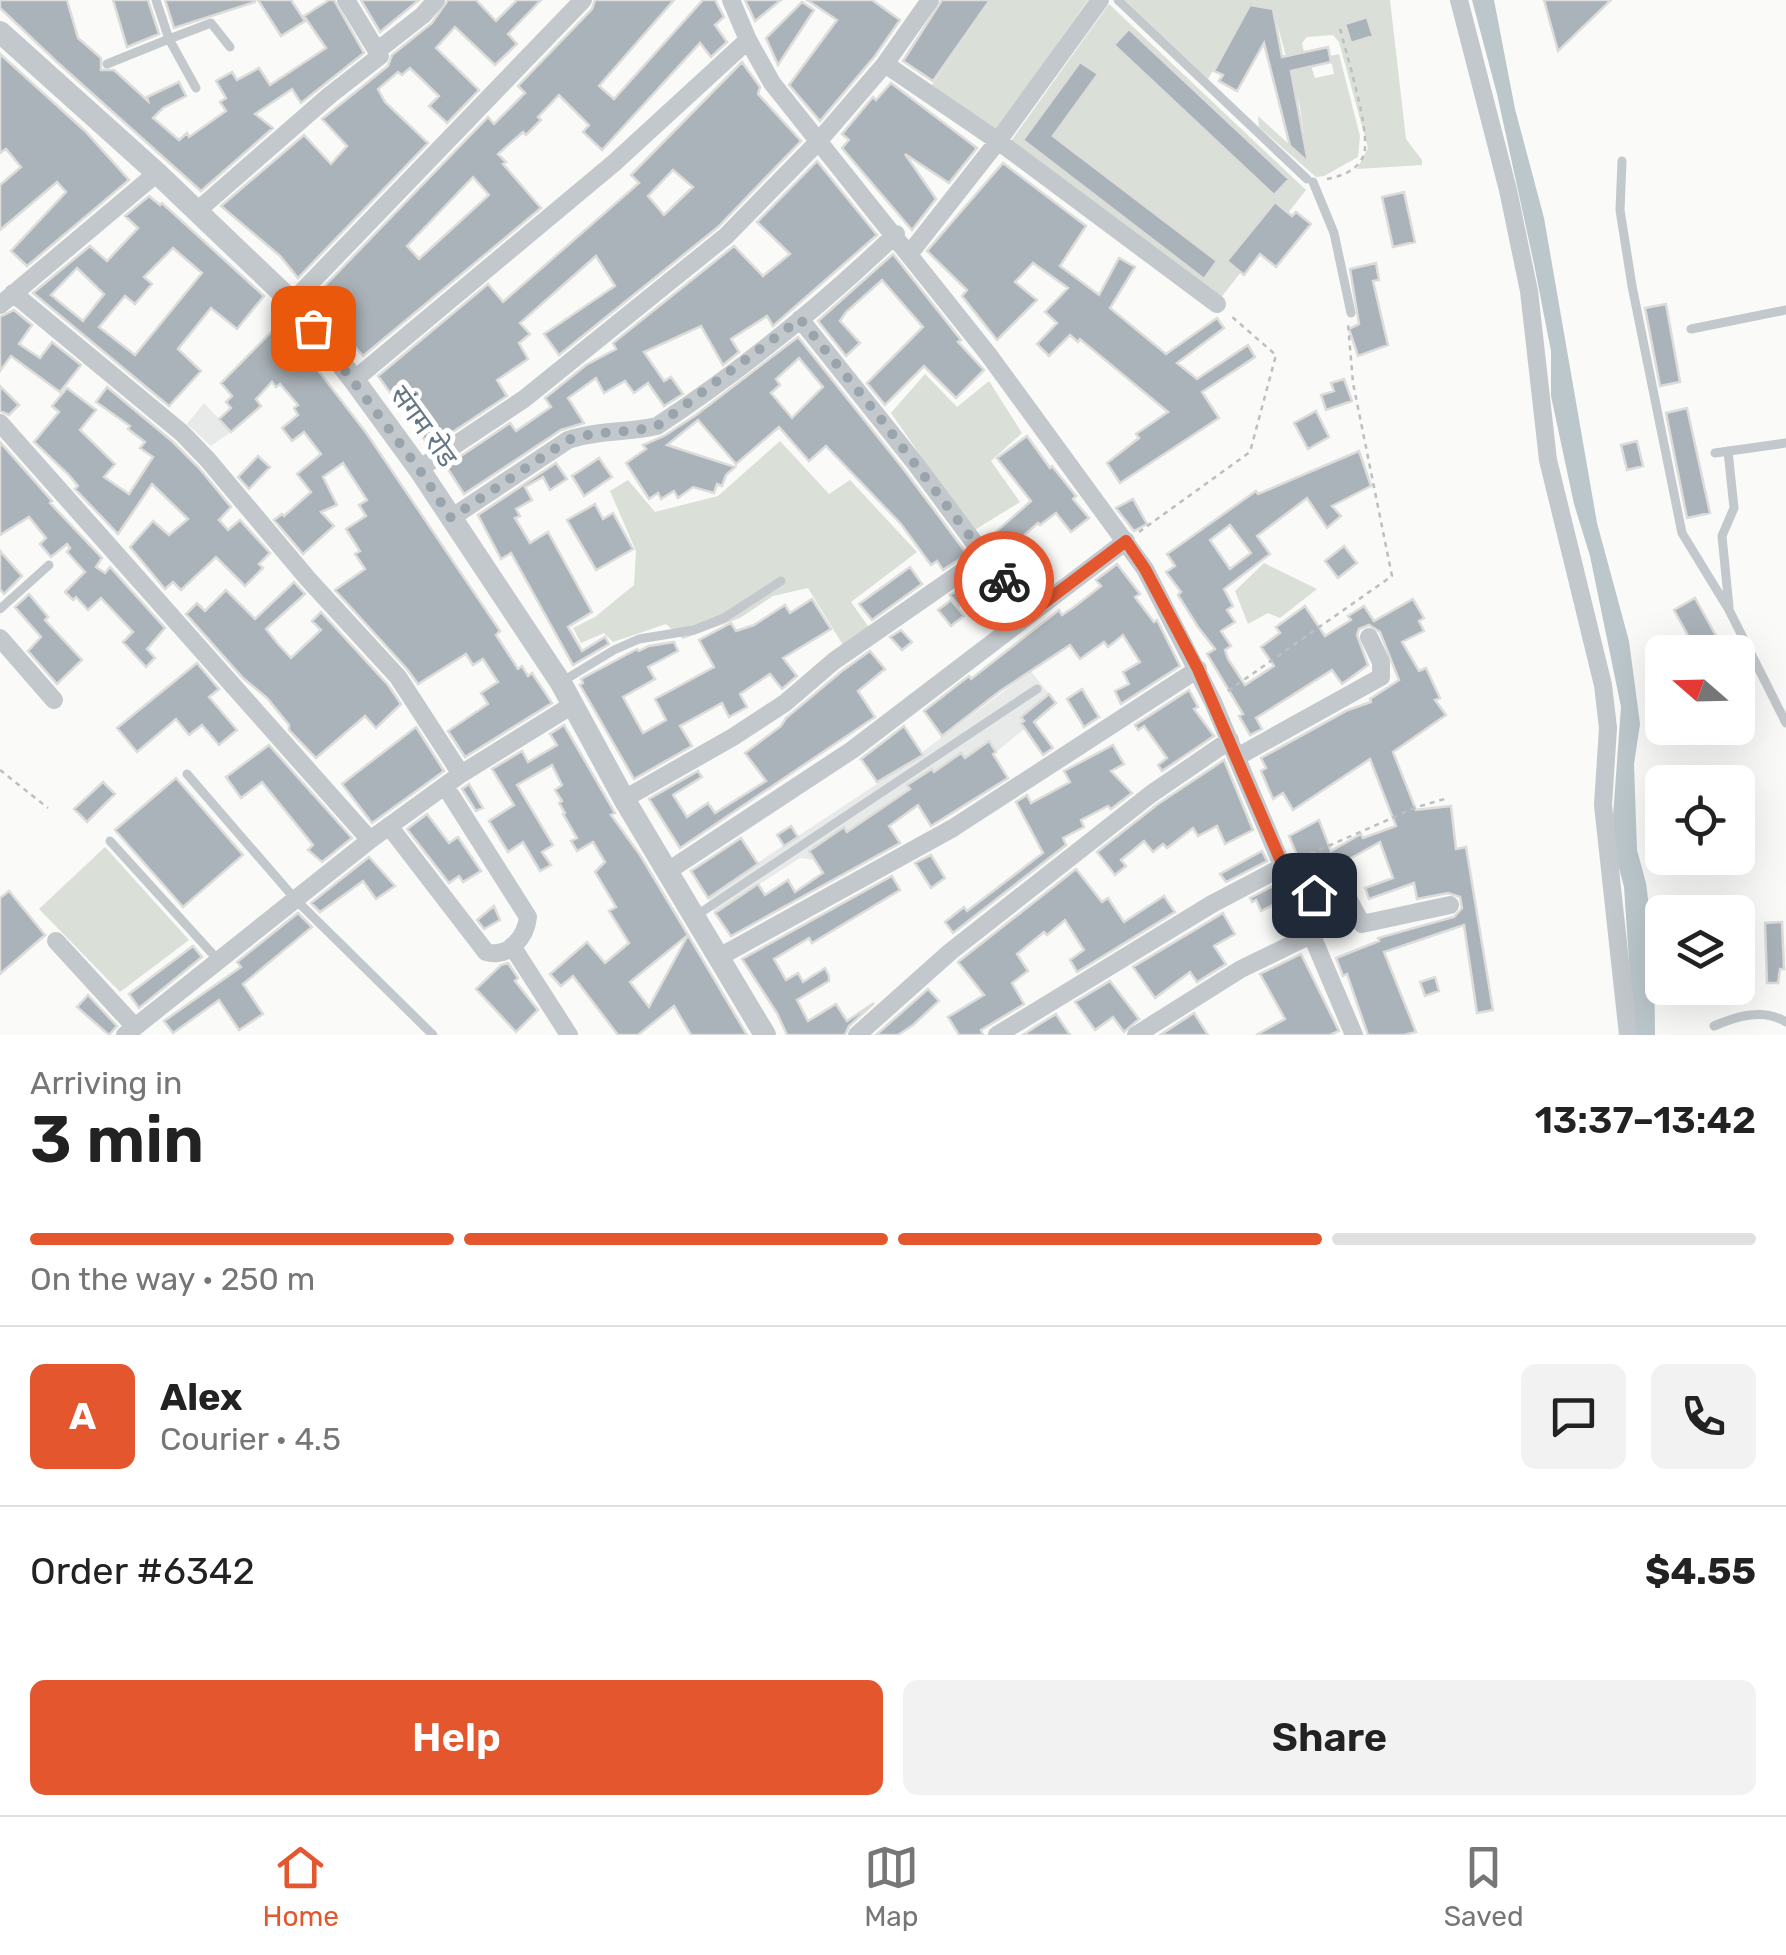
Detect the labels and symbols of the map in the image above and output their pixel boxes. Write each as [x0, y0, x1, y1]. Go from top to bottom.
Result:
pin [271, 286, 356, 371]
street label: संगम रोड [383, 379, 465, 474]
courier [954, 531, 1054, 631]
north arrow [1645, 635, 1755, 745]
pin [1272, 853, 1357, 938]

